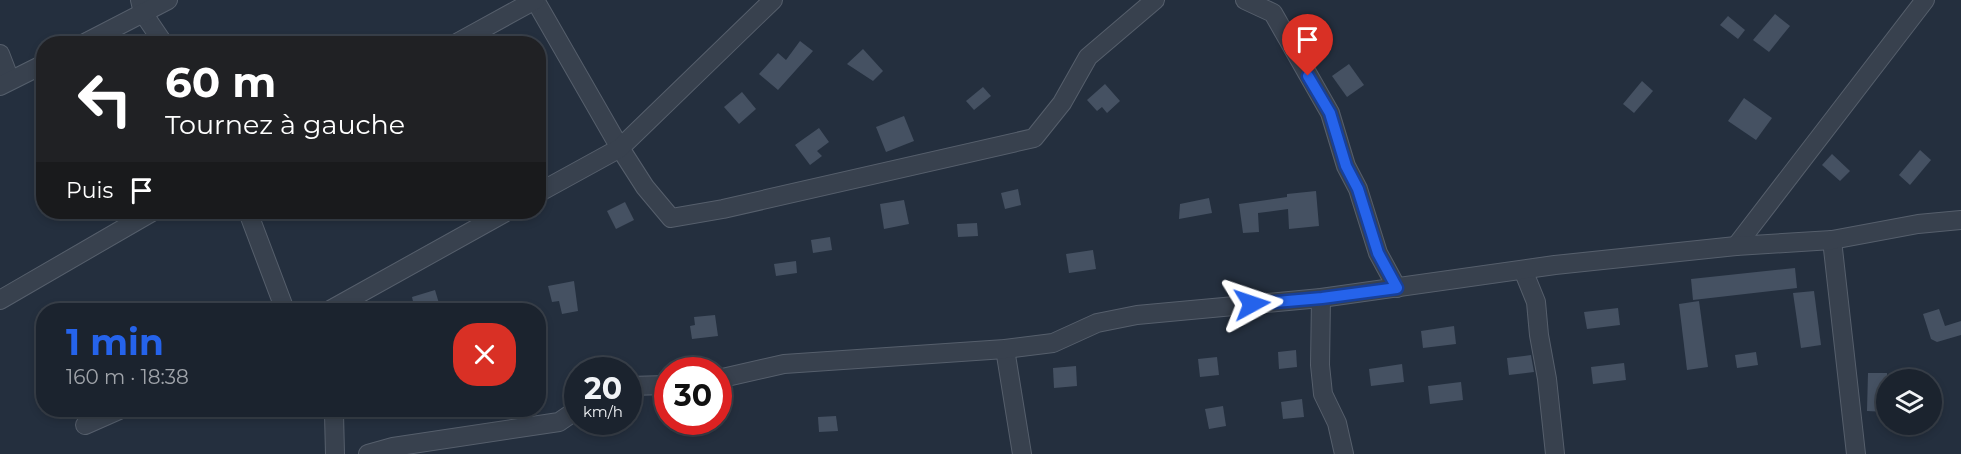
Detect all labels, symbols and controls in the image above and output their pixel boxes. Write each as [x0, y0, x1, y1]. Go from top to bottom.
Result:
pin [1282, 14, 1333, 76]
icon: arrive [1291, 23, 1324, 56]
text: 60 m [165, 56, 276, 108]
icon: left [66, 60, 144, 138]
text: Tournez à gauche [165, 108, 405, 141]
icon: arrive [125, 174, 158, 207]
text: Puis [66, 177, 113, 204]
position arrow [1220, 272, 1284, 336]
text: 1 min [66, 320, 164, 364]
button: close [453, 323, 516, 386]
speed limit sign: 30 [654, 357, 732, 435]
text: 160 m · 18:38 [66, 365, 189, 389]
map controls [1876, 369, 1942, 435]
button: layers [1876, 369, 1942, 435]
text: 20 [584, 370, 622, 407]
text: km/h [583, 402, 623, 421]

